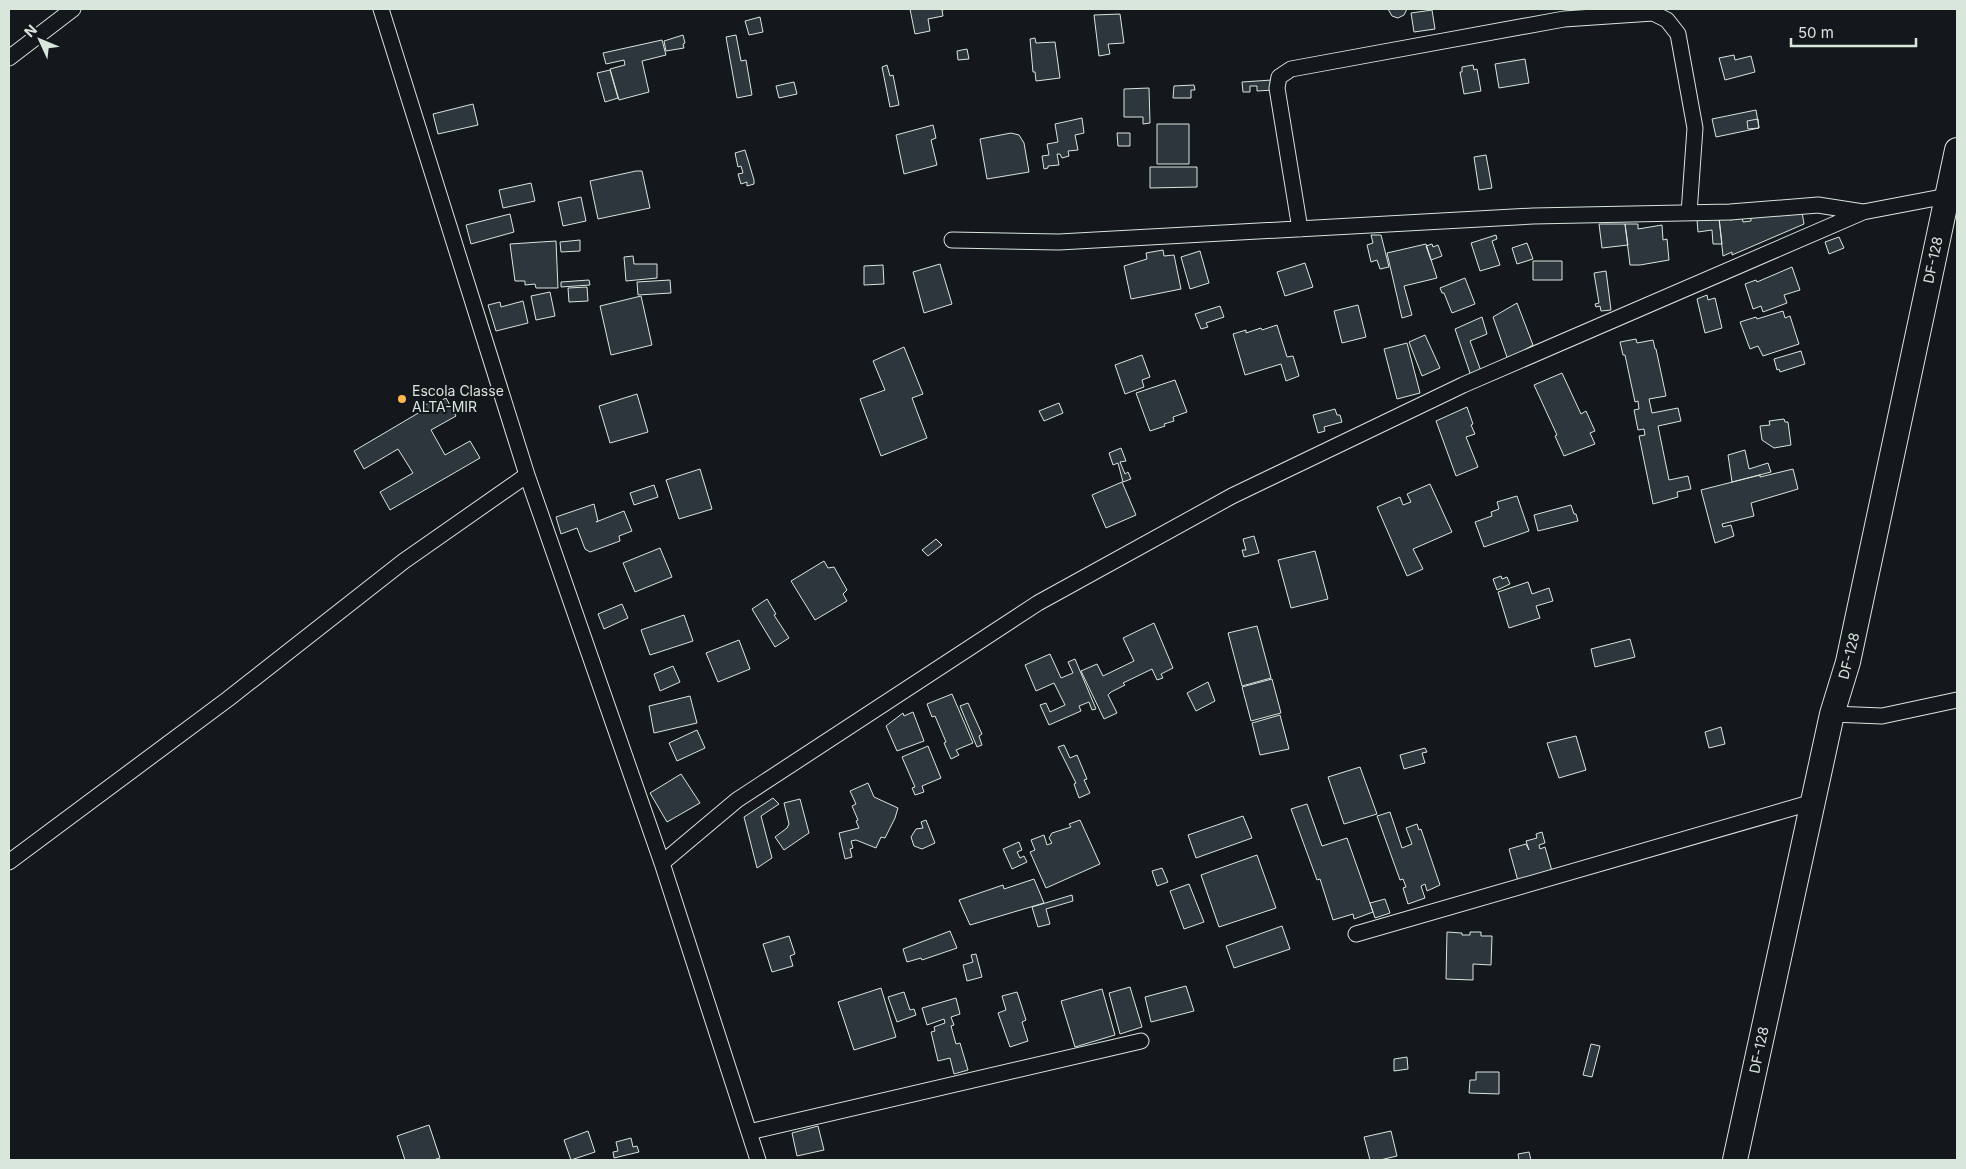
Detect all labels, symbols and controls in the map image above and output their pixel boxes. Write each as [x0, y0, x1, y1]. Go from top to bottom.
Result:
north arrow [15, 15, 65, 65]
scale bar [1791, 15, 1916, 47]
text: N [20, 21, 40, 40]
text: 50 m [1798, 23, 1834, 42]
street label: DF-128 [1919, 235, 1946, 285]
place label: Escola Classe ALTA-MIR [412, 382, 504, 415]
marker: Escola Classe ALTA-MIR [396, 393, 408, 405]
street label: DF-128 [1834, 631, 1863, 681]
street label: DF-128 [1745, 1025, 1772, 1075]

